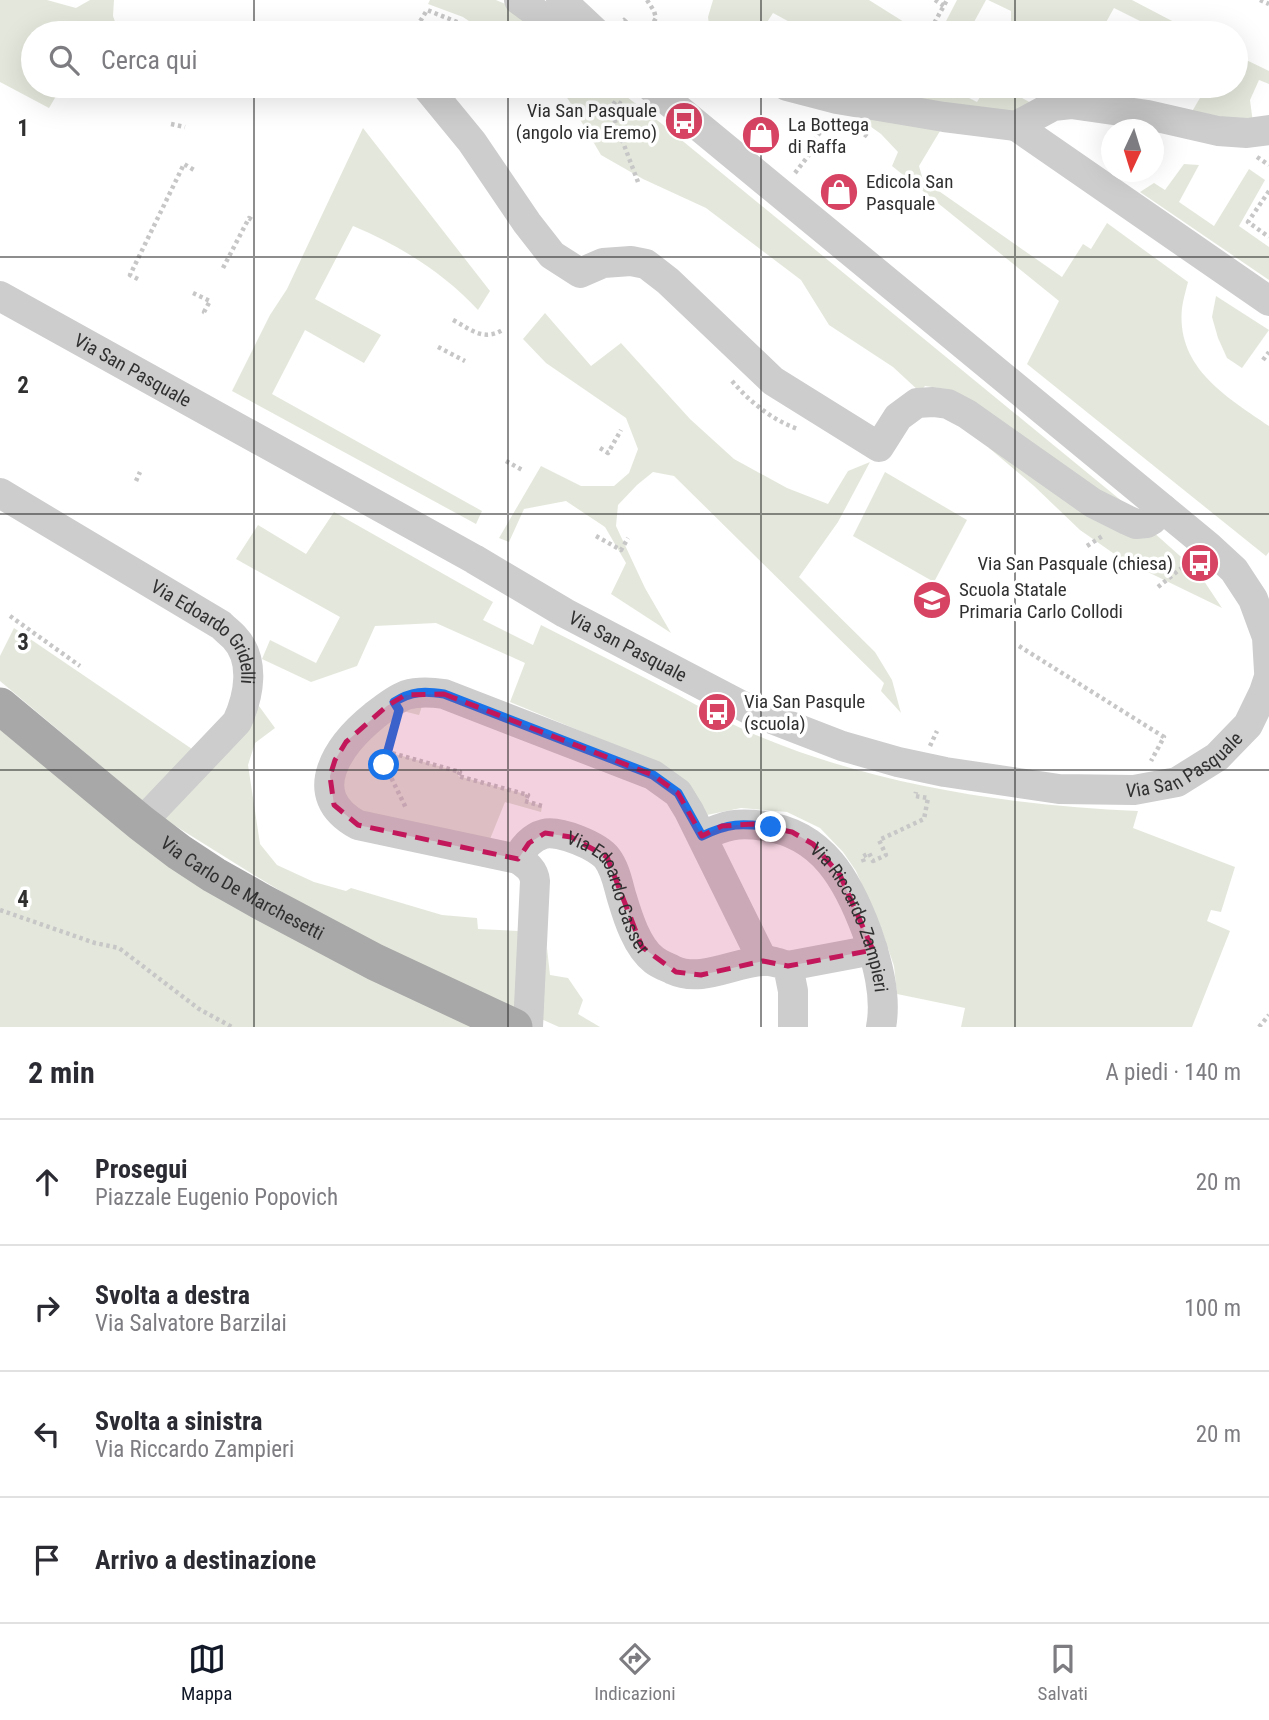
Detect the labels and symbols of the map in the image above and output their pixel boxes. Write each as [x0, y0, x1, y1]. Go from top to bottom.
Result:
place label: Via San Pasquale (angolo via Eremo) [516, 99, 657, 144]
bus stop icon: Via San Pasquale (angolo via Eremo) [663, 100, 705, 142]
place label: La Bottega di Raffa [788, 113, 869, 158]
shop icon: La Bottega di Raffa [740, 114, 782, 156]
text: 1 [17, 115, 29, 142]
north arrow [1101, 119, 1164, 182]
place label: Edicola San Pasquale [866, 170, 953, 215]
shop icon: Edicola San Pasquale [818, 171, 860, 213]
street label: Via San Pasquale [70, 328, 196, 411]
text: 2 [17, 372, 29, 399]
bus stop icon: Via San Pasquale (chiesa) [1179, 542, 1221, 584]
place label: Via San Pasquale (chiesa) [977, 552, 1173, 575]
street label: Via Edoardo Gridelli [147, 574, 260, 685]
place label: Scuola Statale Primaria Carlo Collodi [959, 578, 1123, 623]
school or university icon: Scuola Statale Primaria Carlo Collodi [911, 579, 953, 621]
street label: Via San Pasquale [565, 606, 691, 686]
text: 3 [17, 629, 29, 656]
place label: Via San Pasqule (scuola) [744, 690, 865, 735]
bus stop icon: Via San Pasqule (scuola) [696, 691, 738, 733]
street label: Via San Pasquale [1126, 727, 1247, 802]
route start [368, 749, 399, 780]
route end [755, 811, 786, 842]
street label: Via Edoardo Gasser [564, 826, 655, 959]
street label: Via Carlo De Marchesetti [156, 831, 328, 945]
street label: Via Riccardo Zampieri [806, 837, 893, 993]
text: 4 [17, 886, 29, 913]

